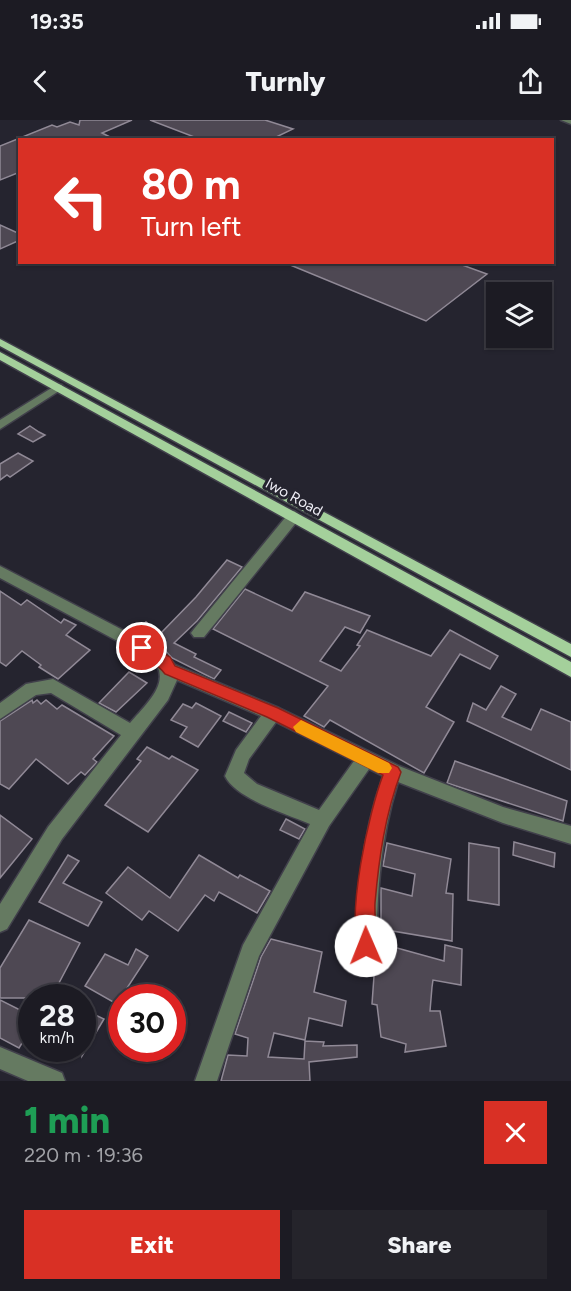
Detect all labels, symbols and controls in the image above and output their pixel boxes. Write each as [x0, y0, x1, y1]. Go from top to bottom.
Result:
text: 19:35 [30, 8, 84, 35]
icon: back [24, 65, 57, 98]
text: Turnly [245, 65, 326, 98]
icon: share [514, 65, 547, 98]
text: 80 m [141, 159, 241, 210]
icon: left [42, 162, 120, 240]
text: Turn left [141, 210, 241, 243]
map controls [486, 282, 552, 348]
button: layers [486, 282, 552, 348]
street label: Iwo Road [262, 474, 326, 520]
pin [116, 622, 167, 673]
icon: arrive [125, 631, 158, 664]
position arrow [334, 914, 398, 978]
speed limit sign: 30 [108, 984, 186, 1062]
text: 28 [39, 997, 75, 1034]
text: km/h [40, 1029, 74, 1047]
text: 1 min [24, 1099, 110, 1142]
button: close [484, 1101, 547, 1164]
text: 220 m · 19:36 [24, 1143, 143, 1167]
button: Exit [24, 1210, 280, 1279]
button: Share [292, 1210, 547, 1279]

